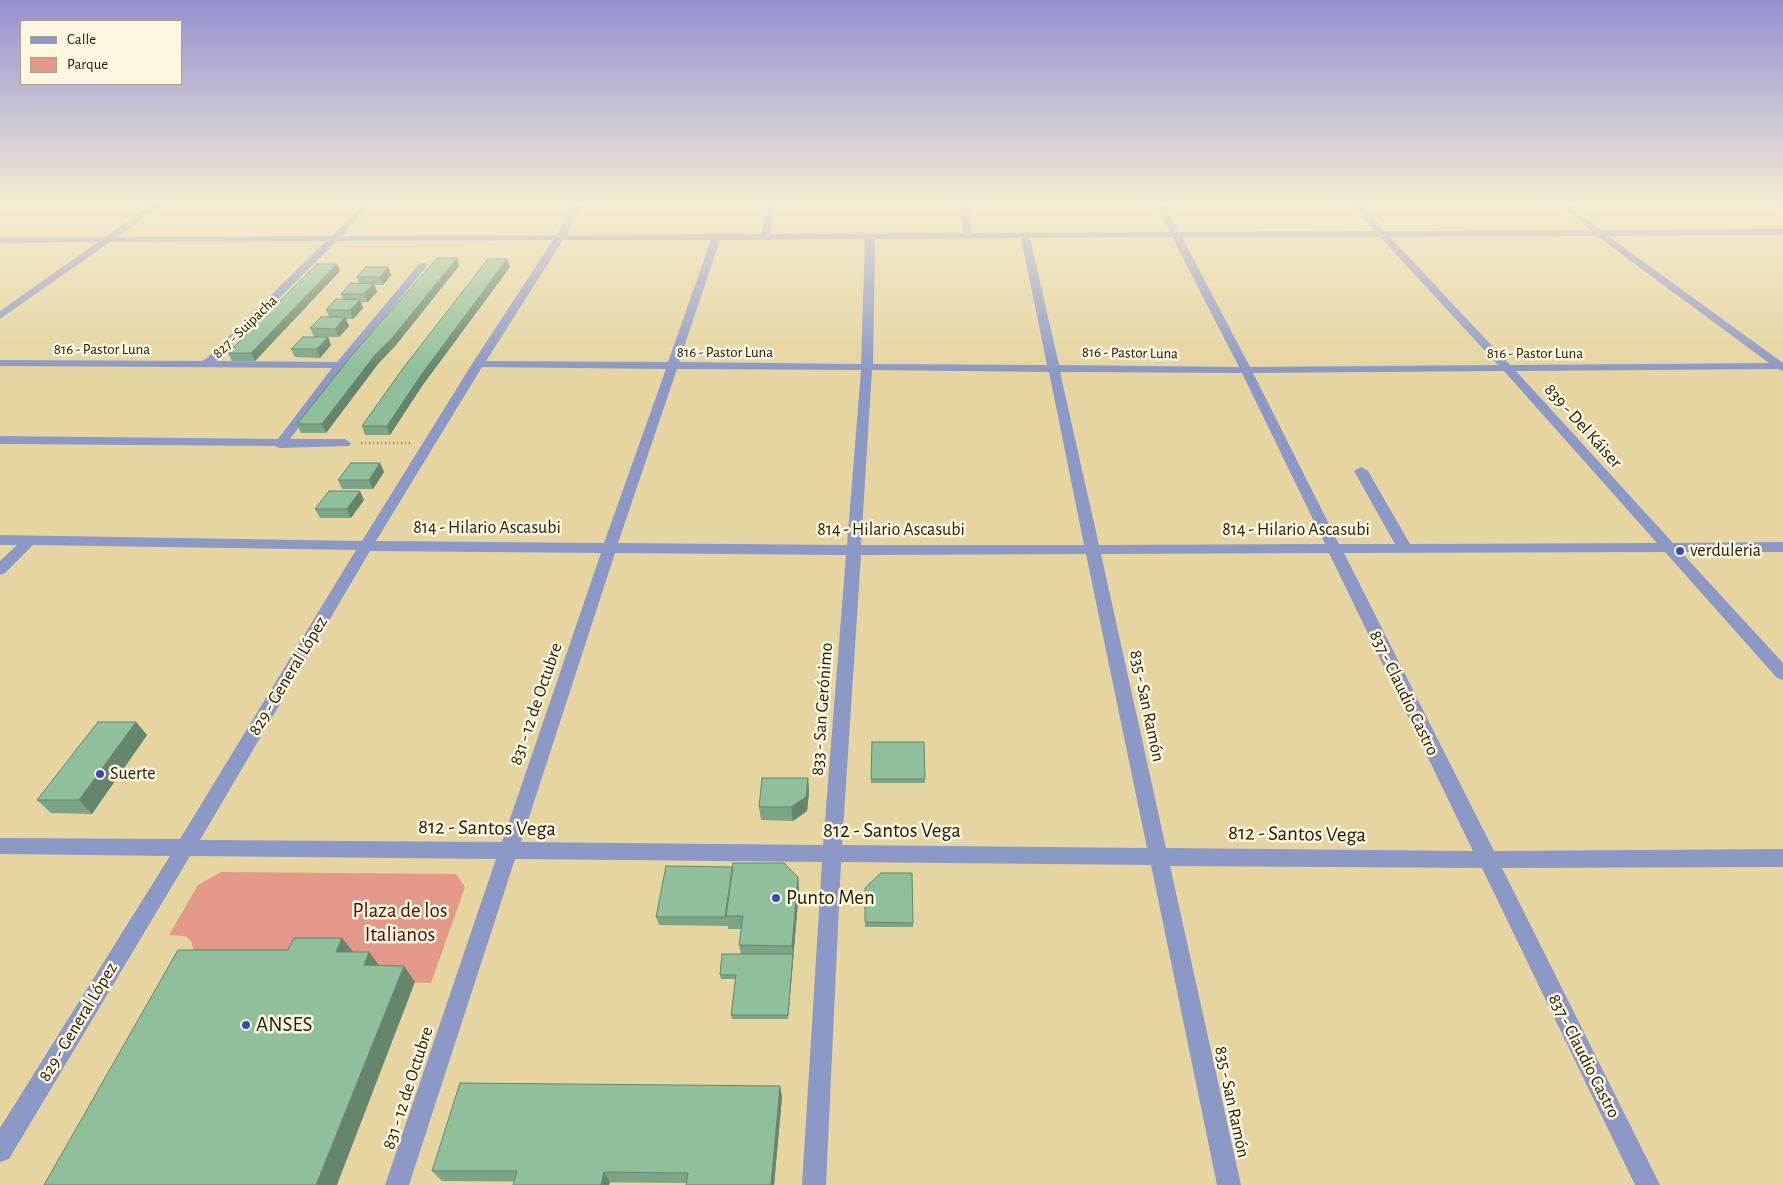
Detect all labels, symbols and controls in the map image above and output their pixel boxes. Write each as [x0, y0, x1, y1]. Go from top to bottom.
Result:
legend [20, 20, 182, 85]
text: Calle [67, 32, 96, 47]
text: Parque [67, 57, 108, 72]
street label: 827 - Suipacha [209, 292, 281, 362]
street label: 816 - Pastor Luna [54, 340, 150, 358]
street label: 816 - Pastor Luna [677, 343, 773, 361]
street label: 816 - Pastor Luna [1082, 343, 1178, 363]
street label: 816 - Pastor Luna [1487, 344, 1583, 362]
street label: 839 - Del Káiser [1539, 379, 1627, 473]
street label: 814 - Hilario Ascasubi [413, 517, 561, 539]
street label: 814 - Hilario Ascasubi [817, 519, 965, 541]
street label: 814 - Hilario Ascasubi [1222, 519, 1370, 541]
place label: verduleria [1690, 540, 1761, 562]
marker: verduleria [1674, 545, 1686, 557]
street label: 829 - General López [244, 612, 332, 740]
street label: 837 - Claudio Castro [1364, 627, 1444, 759]
street label: 831 - 12 de Octubre [505, 640, 567, 768]
street label: 833 - San Gerónimo [807, 642, 837, 776]
street label: 835 - San Ramón [1125, 648, 1169, 764]
place label: Suerte [110, 763, 156, 785]
marker: Suerte [94, 768, 106, 780]
street label: 812 - Santos Vega [418, 814, 556, 842]
street label: 812 - Santos Vega [823, 818, 961, 844]
street label: 812 - Santos Vega [1228, 820, 1366, 848]
place label: Punto Men [786, 885, 875, 911]
marker: Punto Men [770, 892, 782, 904]
park label: Plaza de los Italianos [353, 898, 447, 948]
street label: 829 - General López [34, 958, 122, 1086]
street label: 837 - Claudio Castro [1543, 990, 1625, 1122]
place label: ANSES [256, 1012, 312, 1038]
marker: ANSES [240, 1019, 252, 1031]
street label: 831 - 12 de Octubre [378, 1024, 438, 1152]
street label: 835 - San Ramón [1210, 1044, 1254, 1160]

